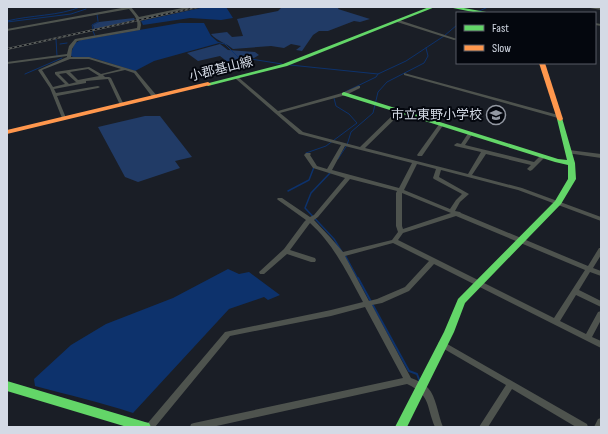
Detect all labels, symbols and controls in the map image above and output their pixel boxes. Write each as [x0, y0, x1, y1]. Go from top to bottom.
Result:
legend [456, 12, 596, 64]
text: Fast [492, 21, 509, 36]
text: Slow [492, 41, 511, 56]
street label: 小郡基山線 [188, 53, 254, 85]
school or university icon: 市立東野小学校 [485, 104, 507, 126]
place label: 市立東野小学校 [391, 107, 482, 123]

